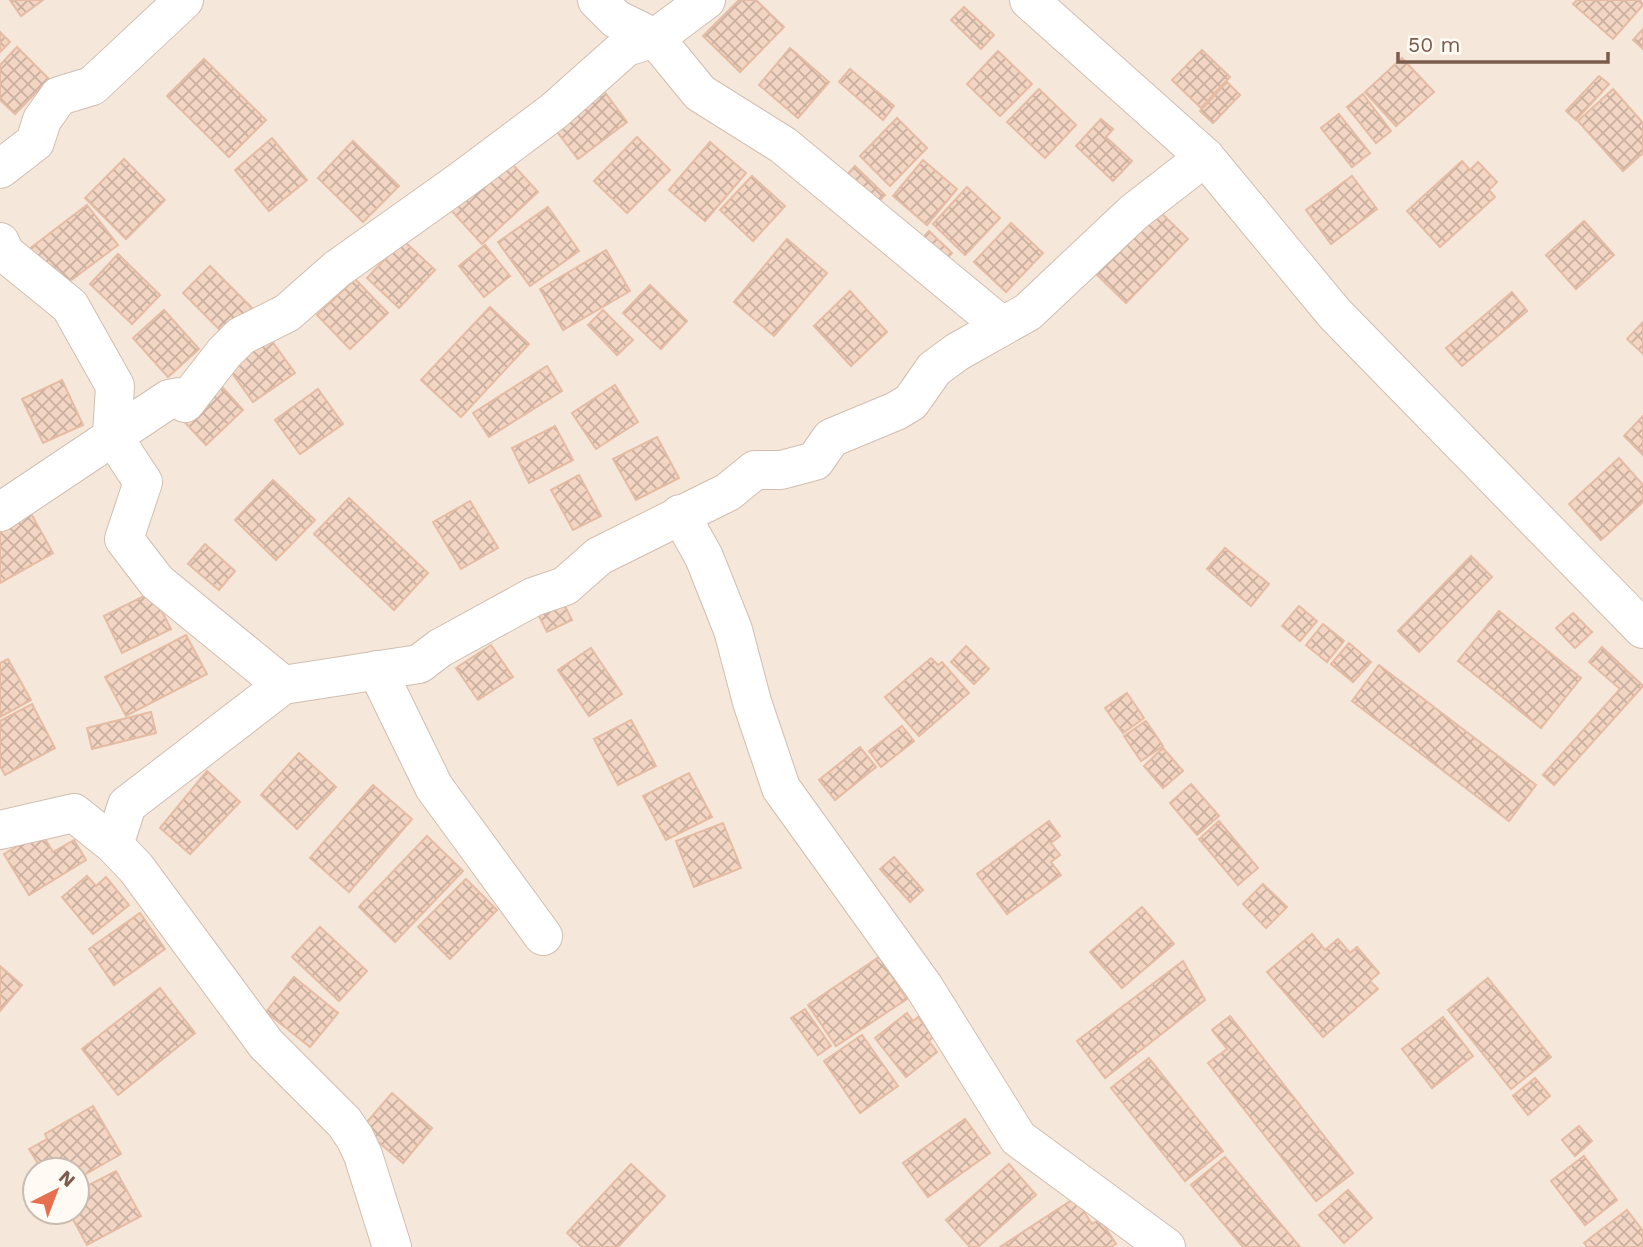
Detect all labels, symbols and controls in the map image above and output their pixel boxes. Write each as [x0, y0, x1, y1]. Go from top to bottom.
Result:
scale bar [1398, 21, 1608, 65]
text: 50 m [1408, 32, 1460, 57]
north arrow [21, 1156, 91, 1226]
text: N [54, 1165, 80, 1192]

